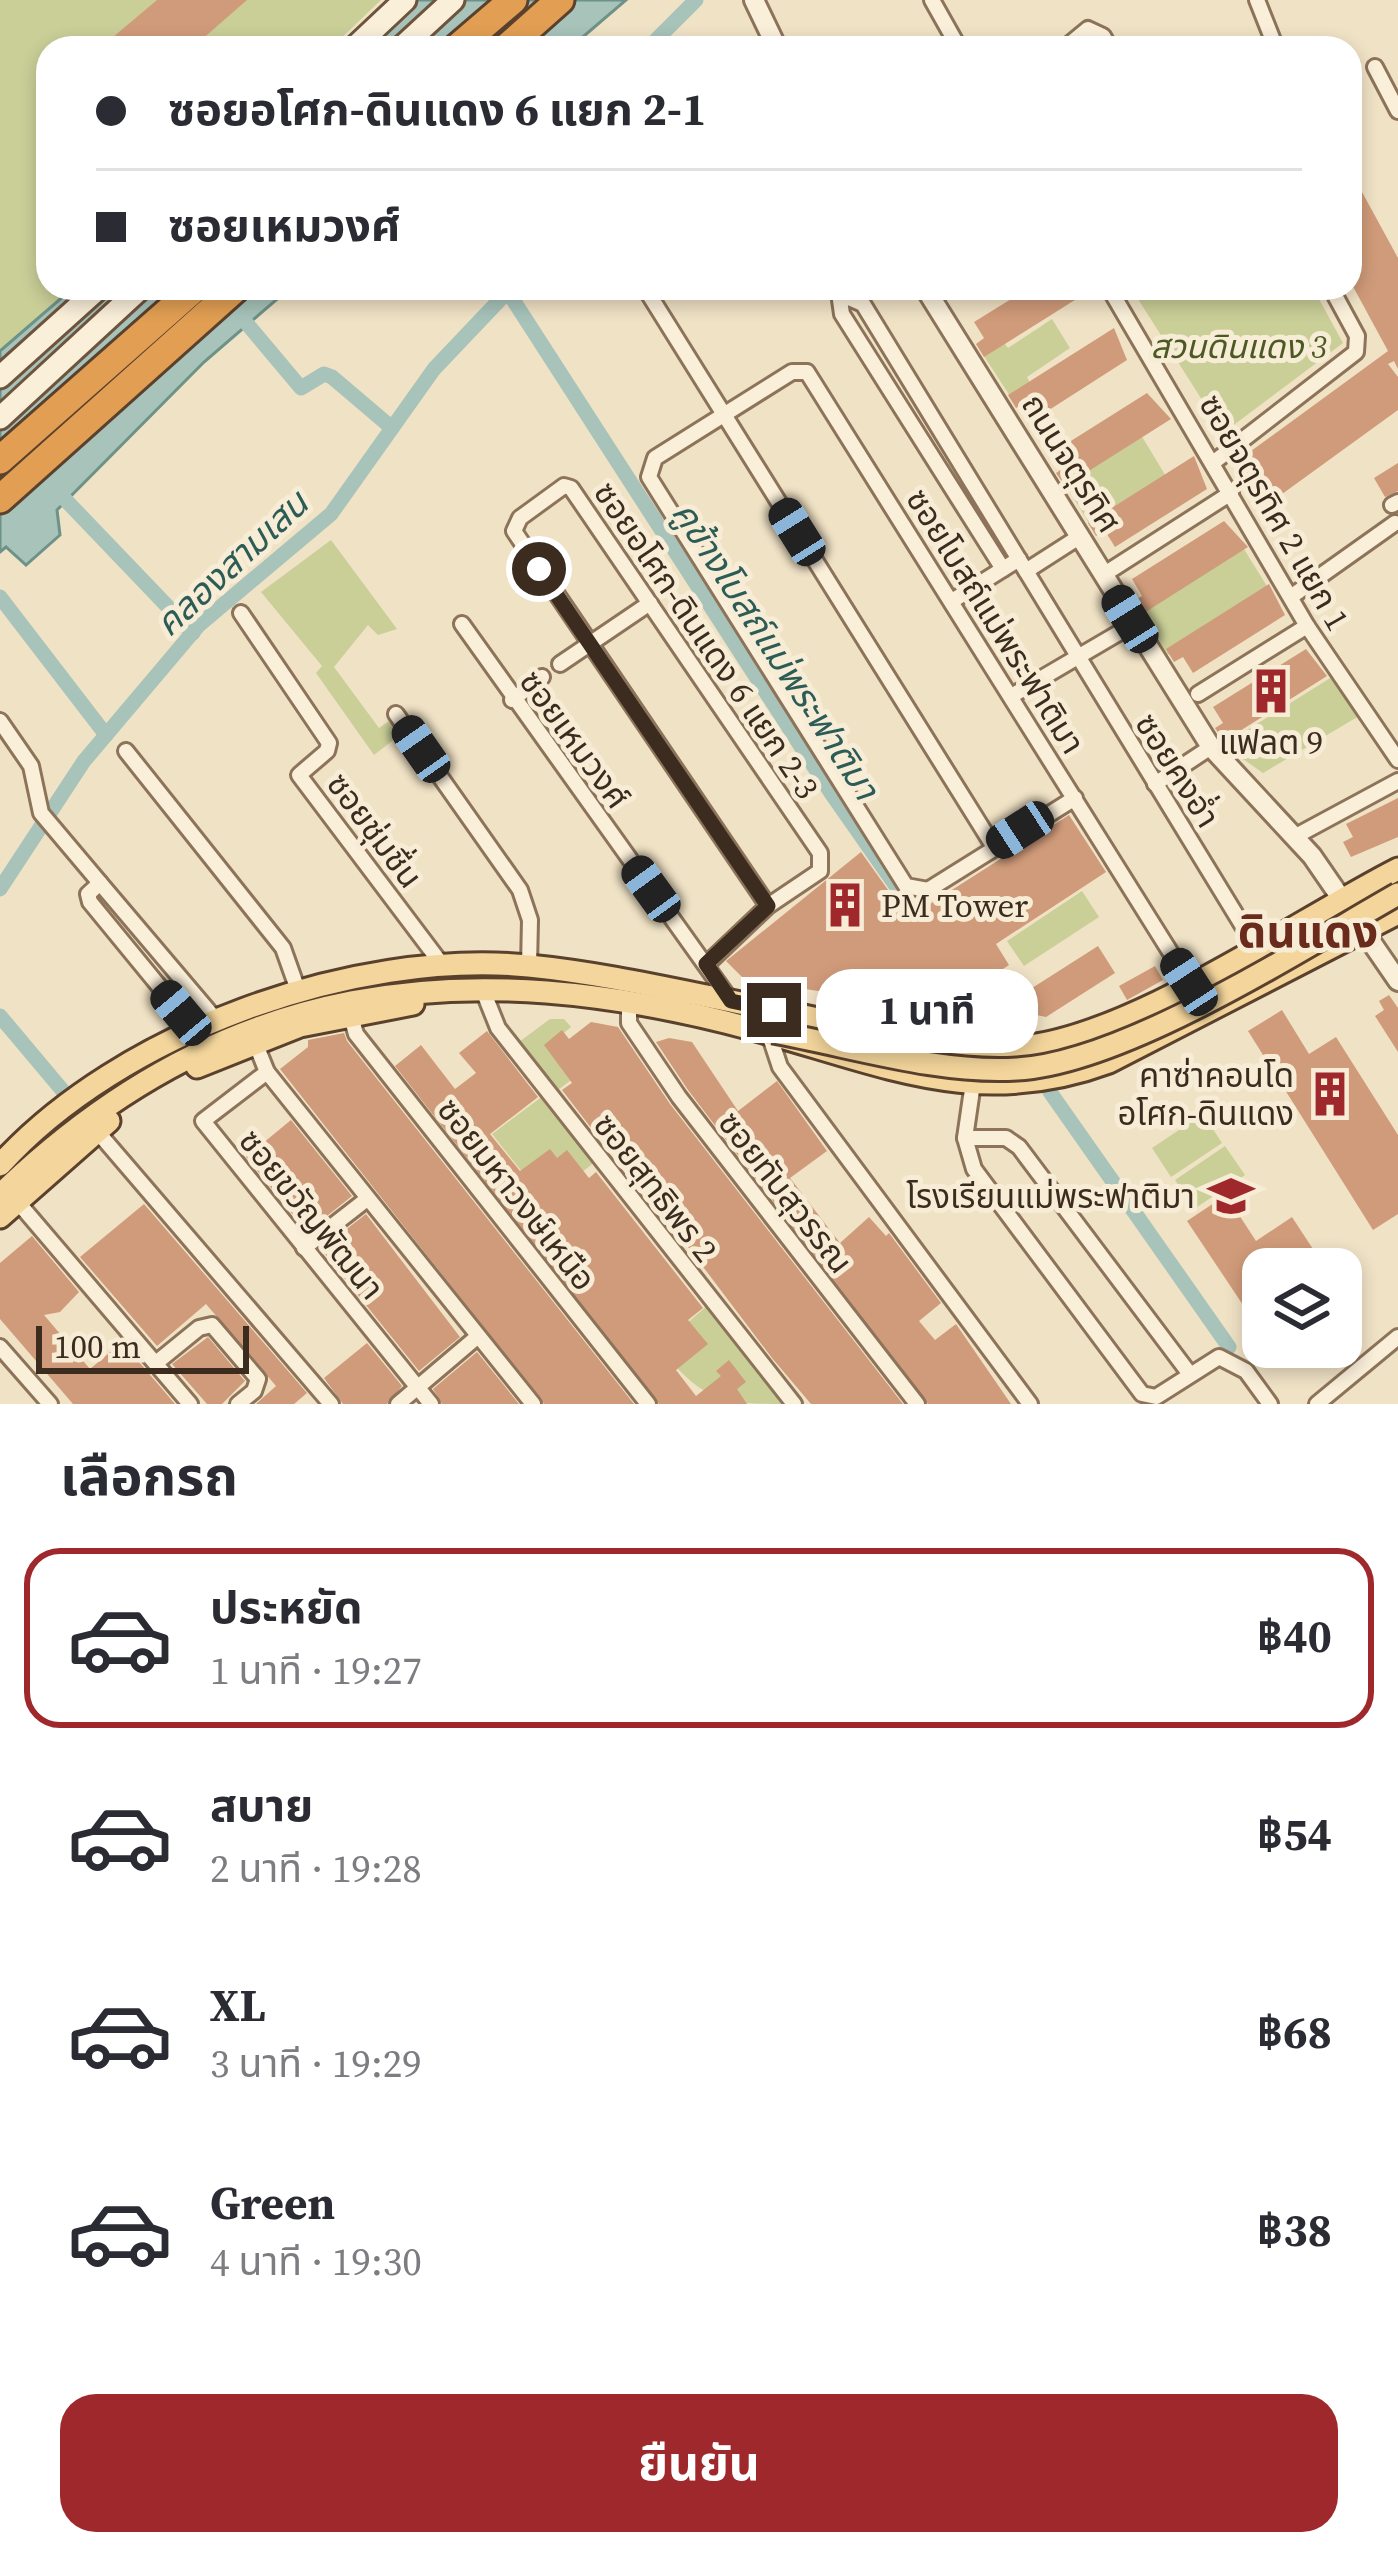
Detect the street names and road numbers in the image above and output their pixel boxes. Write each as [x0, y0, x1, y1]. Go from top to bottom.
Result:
street label: ถนนจตุรทิศ [1011, 385, 1132, 541]
street label: ซอยจตุรทิศ 2 แยก 1 [1189, 386, 1360, 639]
street label: ซอยอโศก-ดินแดง 6 แยก 2-3 [583, 473, 830, 808]
street label: ซอยโบสถ์แม่พระฟาติมา [896, 480, 1096, 763]
street label: ซอยเหมวงศ์ [509, 661, 640, 818]
street label: ซอยคงอ่ำ [1125, 704, 1230, 836]
street label: ซอยชุ่มชื่น [316, 763, 433, 897]
street label: ซอยมหาวงษ์เหนือ [427, 1089, 606, 1300]
street label: ซอยทับสุวรรณ [708, 1102, 863, 1283]
street label: ซอยสุทธิพร 2 [583, 1104, 728, 1271]
street label: ซอยขวัญพัฒนา [229, 1120, 394, 1309]

